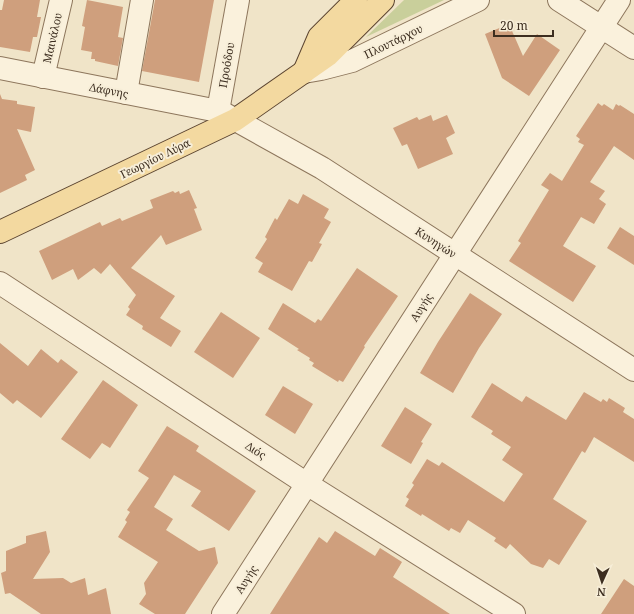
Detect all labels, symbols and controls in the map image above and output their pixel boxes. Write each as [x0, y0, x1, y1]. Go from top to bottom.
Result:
street label: Μαινάλου [39, 11, 65, 65]
scale bar [494, 12, 553, 38]
text: 20 m [500, 17, 528, 34]
street label: Πλουτάρχου [361, 20, 425, 62]
street label: Προόδου [215, 41, 237, 89]
street label: Δάφνης [88, 79, 130, 101]
street label: Γεωργίου Λύρα [117, 135, 193, 181]
street label: Κυνηγών [413, 223, 460, 261]
street label: Αυγής [406, 290, 436, 324]
street label: Διός [243, 438, 269, 462]
street label: Αυγής [231, 562, 261, 596]
north arrow [582, 562, 622, 602]
text: N [596, 585, 606, 600]

